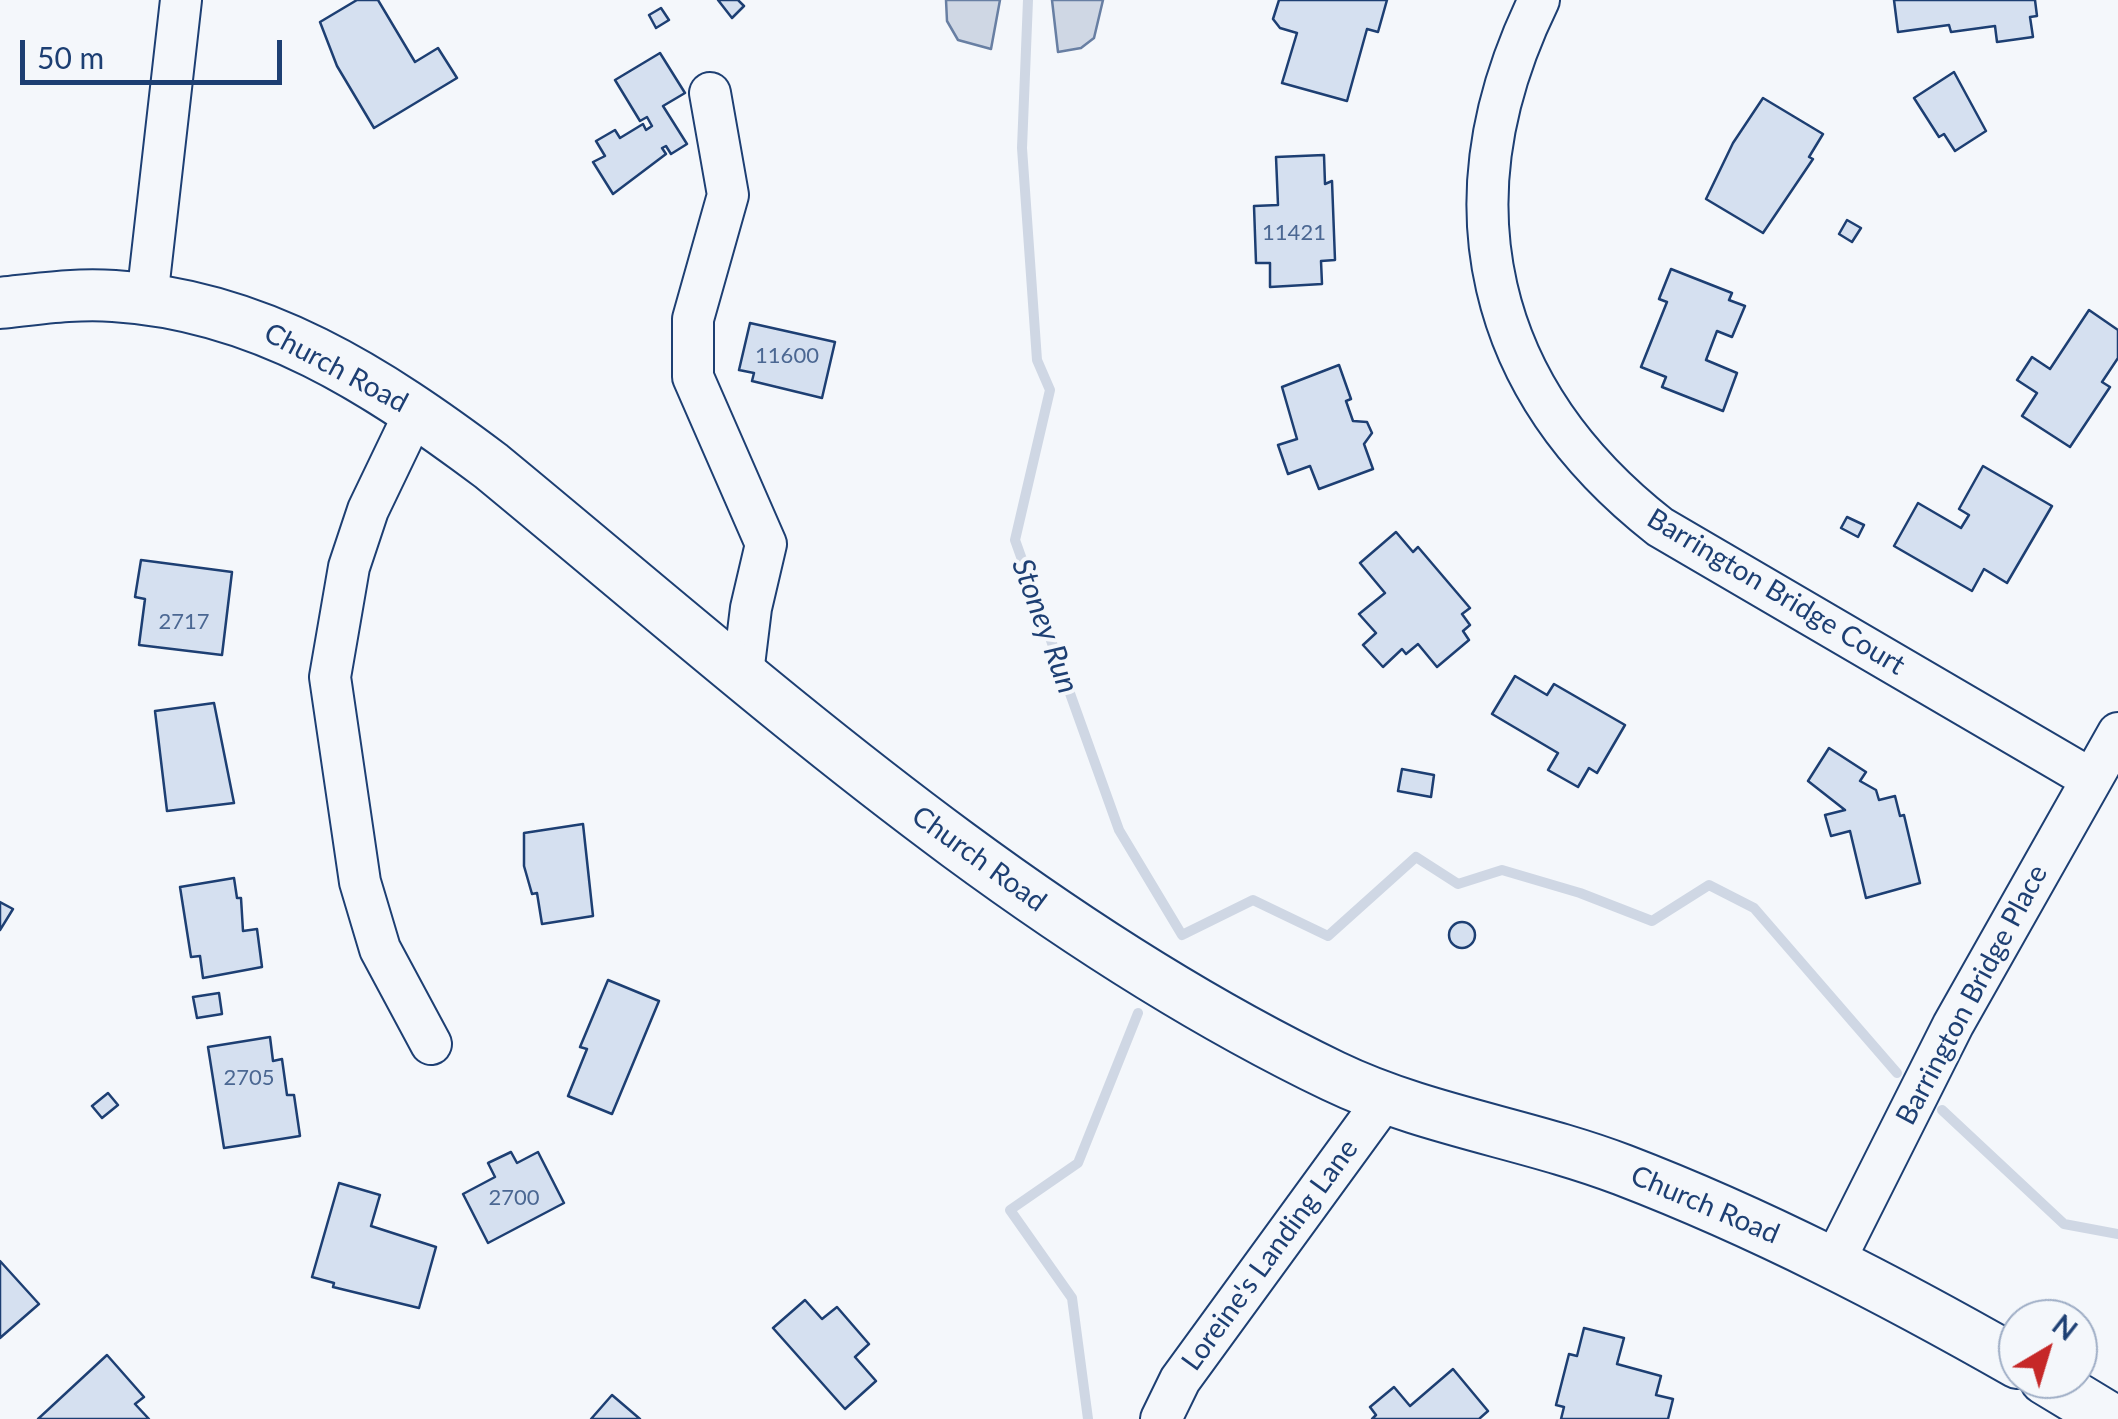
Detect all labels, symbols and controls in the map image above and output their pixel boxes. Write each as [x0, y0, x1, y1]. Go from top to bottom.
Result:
scale bar [25, 20, 288, 82]
text: 50 m [37, 39, 104, 75]
house number: 11421 [1262, 220, 1326, 246]
street label: Church Road [258, 316, 414, 420]
house number: 11600 [755, 343, 819, 369]
street label: Barrington Bridge Court [1641, 502, 1911, 682]
water label: Stoney Run [1004, 554, 1086, 698]
house number: 2717 [158, 609, 210, 635]
street label: Church Road [905, 799, 1053, 919]
street label: Barrington Bridge Place [1889, 859, 2055, 1131]
house number: 2705 [223, 1065, 275, 1091]
street label: Loreine's Landing Lane [1175, 1133, 1365, 1377]
street label: Church Road [1626, 1159, 1784, 1251]
house number: 2700 [488, 1185, 540, 1211]
north arrow [1998, 1299, 2098, 1399]
text: N [2046, 1307, 2084, 1347]

